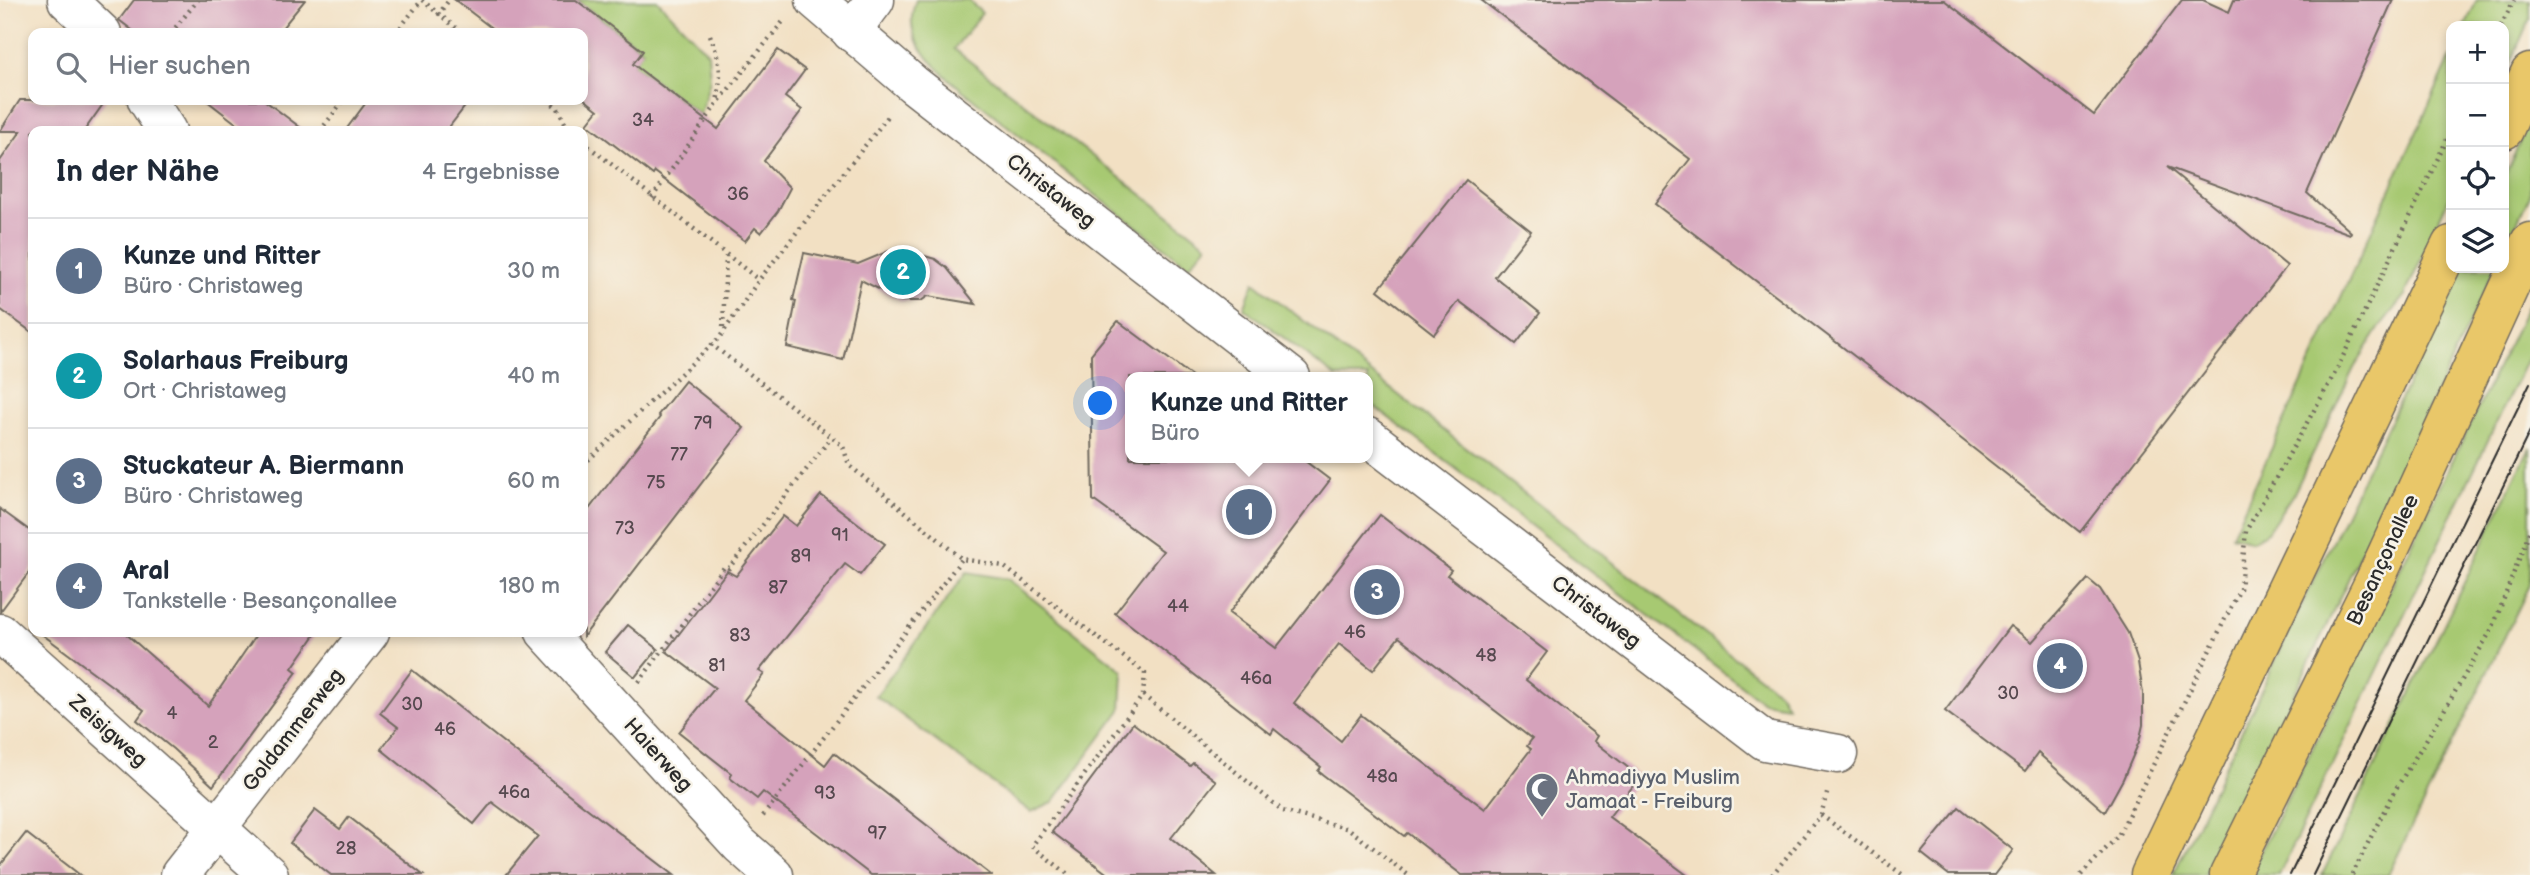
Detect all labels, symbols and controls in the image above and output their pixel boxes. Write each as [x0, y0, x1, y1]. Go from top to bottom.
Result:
map controls [2446, 21, 2509, 273]
button: + [2446, 21, 2509, 84]
search box [28, 28, 588, 105]
icon: search [52, 48, 90, 86]
text: Hier suchen [108, 51, 251, 82]
button: − [2446, 84, 2509, 147]
house number: 34 [632, 110, 654, 131]
button: locate [2446, 147, 2509, 210]
street label: Christaweg [1002, 149, 1100, 233]
text: In der Nähe [56, 154, 219, 190]
text: 4 Ergebnisse [422, 158, 560, 186]
house number: 36 [727, 184, 749, 205]
button: layers [2446, 210, 2509, 273]
text: Kunze und Ritter [123, 241, 321, 272]
pin: 2 [880, 246, 926, 298]
text: 1 [74, 257, 84, 285]
text: 30 m [507, 257, 560, 285]
text: Büro · Christaweg [123, 272, 303, 300]
text: Solarhaus Freiburg [123, 346, 349, 377]
text: 2 [72, 362, 86, 390]
text: 40 m [507, 362, 560, 390]
popup [1125, 372, 1373, 463]
text: Ort · Christaweg [123, 377, 287, 405]
your location [1083, 386, 1117, 420]
text: Kunze und Ritter [1150, 388, 1348, 419]
house number: 79 [693, 413, 713, 434]
text: Büro [1150, 419, 1200, 447]
house number: 77 [670, 444, 688, 465]
text: Stuckateur A. Biermann [123, 451, 404, 482]
text: 3 [72, 467, 86, 495]
text: 60 m [507, 467, 560, 495]
house number: 75 [646, 472, 666, 493]
text: Büro · Christaweg [123, 482, 303, 510]
pin: 1 [1226, 486, 1272, 538]
street label: Besançonallee [2342, 490, 2424, 630]
house number: 73 [615, 518, 635, 539]
house number: 91 [831, 525, 849, 546]
house number: 89 [791, 546, 811, 567]
text: Aral [123, 556, 170, 587]
pin: 3 [1354, 566, 1400, 618]
street label: Christaweg [1546, 570, 1646, 654]
text: 4 [72, 572, 86, 600]
text: 180 m [499, 572, 560, 600]
house number: 87 [768, 577, 788, 598]
text: Tankstelle · Besançonallee [123, 587, 397, 615]
house number: 44 [1167, 596, 1189, 617]
house number: 46 [1344, 622, 1366, 643]
house number: 83 [729, 625, 751, 646]
pin: 4 [2037, 640, 2083, 692]
house number: 48 [1475, 645, 1497, 666]
house number: 81 [708, 655, 726, 676]
street label: Goldammerweg [237, 663, 349, 797]
house number: 46a [1240, 668, 1272, 689]
house number: 30 [1997, 683, 2019, 704]
street label: Zeisigweg [63, 689, 152, 772]
house number: 30 [401, 694, 423, 715]
house number: 4 [167, 703, 178, 724]
street label: Haierweg [618, 713, 698, 797]
house number: 46 [434, 719, 456, 740]
house number: 2 [208, 732, 219, 753]
place label: Ahmadiyya Muslim Jamaat - Freiburg [1566, 765, 1740, 814]
house number: 48a [1366, 766, 1398, 787]
mosque icon: Ahmadiyya Muslim Jamaat - Freiburg [1523, 770, 1561, 819]
house number: 46a [498, 782, 530, 803]
house number: 93 [814, 783, 836, 804]
house number: 97 [867, 823, 887, 844]
house number: 28 [335, 838, 357, 859]

